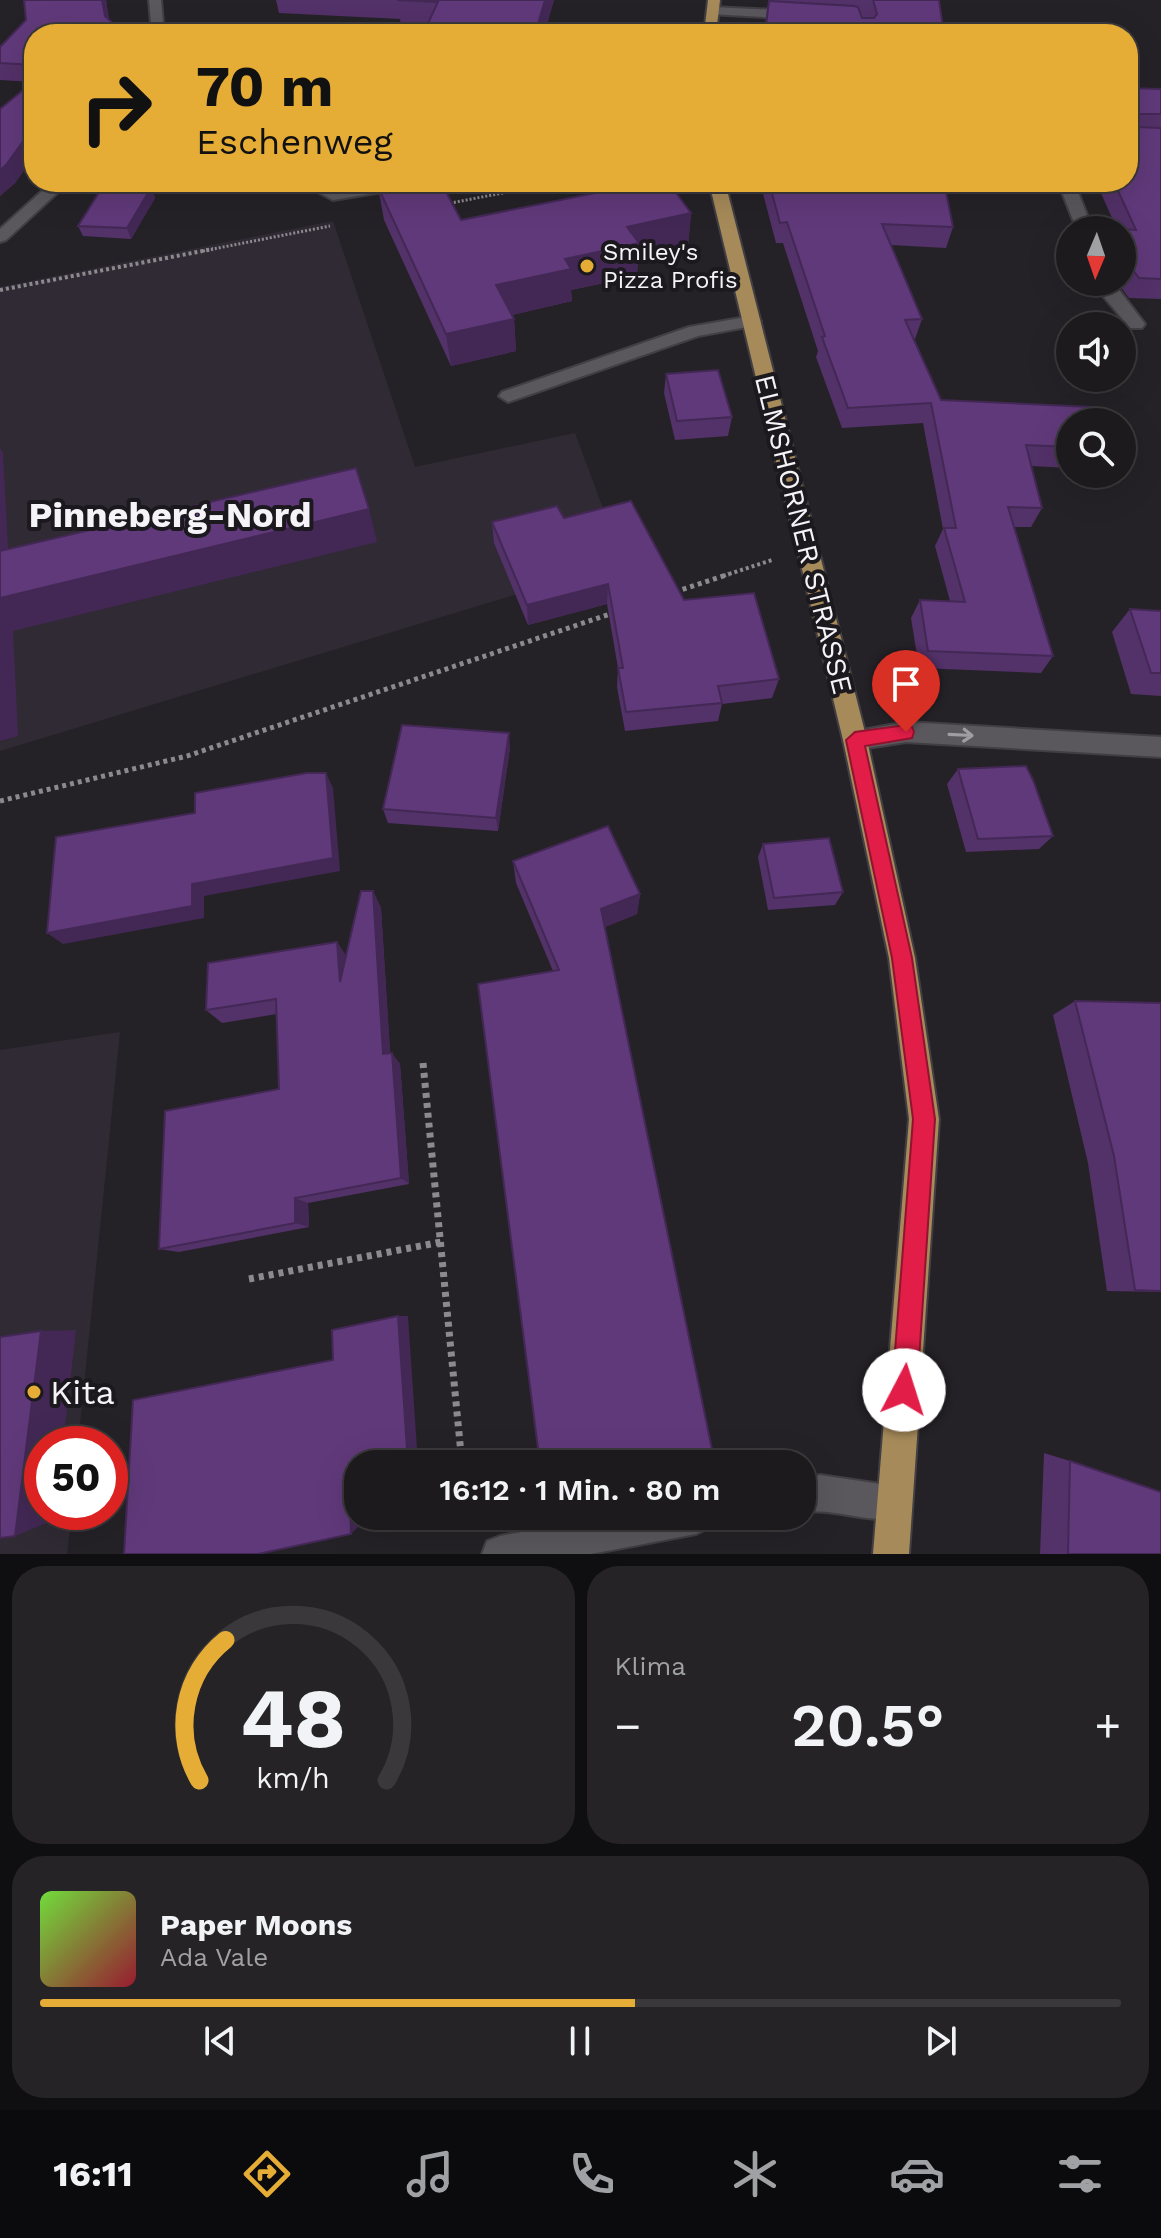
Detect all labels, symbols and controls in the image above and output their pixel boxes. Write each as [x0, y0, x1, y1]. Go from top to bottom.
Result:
text: 70 m [196, 54, 333, 120]
icon: right [64, 56, 168, 160]
text: Eschenweg [196, 121, 393, 163]
north arrow [1056, 216, 1136, 296]
map controls [1056, 216, 1136, 488]
place label: Smiley's Pizza Profis [603, 238, 738, 294]
marker: Smiley's Pizza Profis [578, 257, 596, 275]
button: sound [1056, 312, 1136, 392]
street label: ELMSHORNER STRASSE [748, 371, 859, 697]
button: search [1056, 408, 1136, 488]
district label: Pinneberg-Nord [28, 494, 312, 536]
pin [872, 650, 940, 732]
icon: arrive [884, 662, 928, 706]
one-way arrow [947, 728, 974, 743]
position arrow [862, 1348, 946, 1432]
place label: Kita [50, 1372, 115, 1412]
marker: Kita [25, 1383, 43, 1401]
speed limit sign: 50 [24, 1426, 128, 1530]
text: 16:12 · 1 Min. · 80 m [440, 1472, 720, 1507]
text: Klima [615, 1651, 686, 1681]
text: 48 [240, 1670, 346, 1767]
text: 20.5° [791, 1690, 944, 1761]
text: − [615, 1700, 641, 1752]
text: + [1094, 1700, 1121, 1752]
text: km/h [256, 1761, 330, 1795]
text: Paper Moons [160, 1907, 352, 1942]
text: Ada Vale [160, 1942, 268, 1972]
icon: previous [198, 2019, 242, 2063]
icon: pause [558, 2019, 602, 2063]
icon: next [919, 2019, 963, 2063]
icon: directions [239, 2146, 295, 2202]
icon: music [402, 2146, 458, 2202]
icon: phone [564, 2146, 620, 2202]
icon: climate [727, 2146, 783, 2202]
icon: car [889, 2146, 945, 2202]
icon: filters [1052, 2146, 1108, 2202]
text: 16:11 [53, 2153, 133, 2195]

